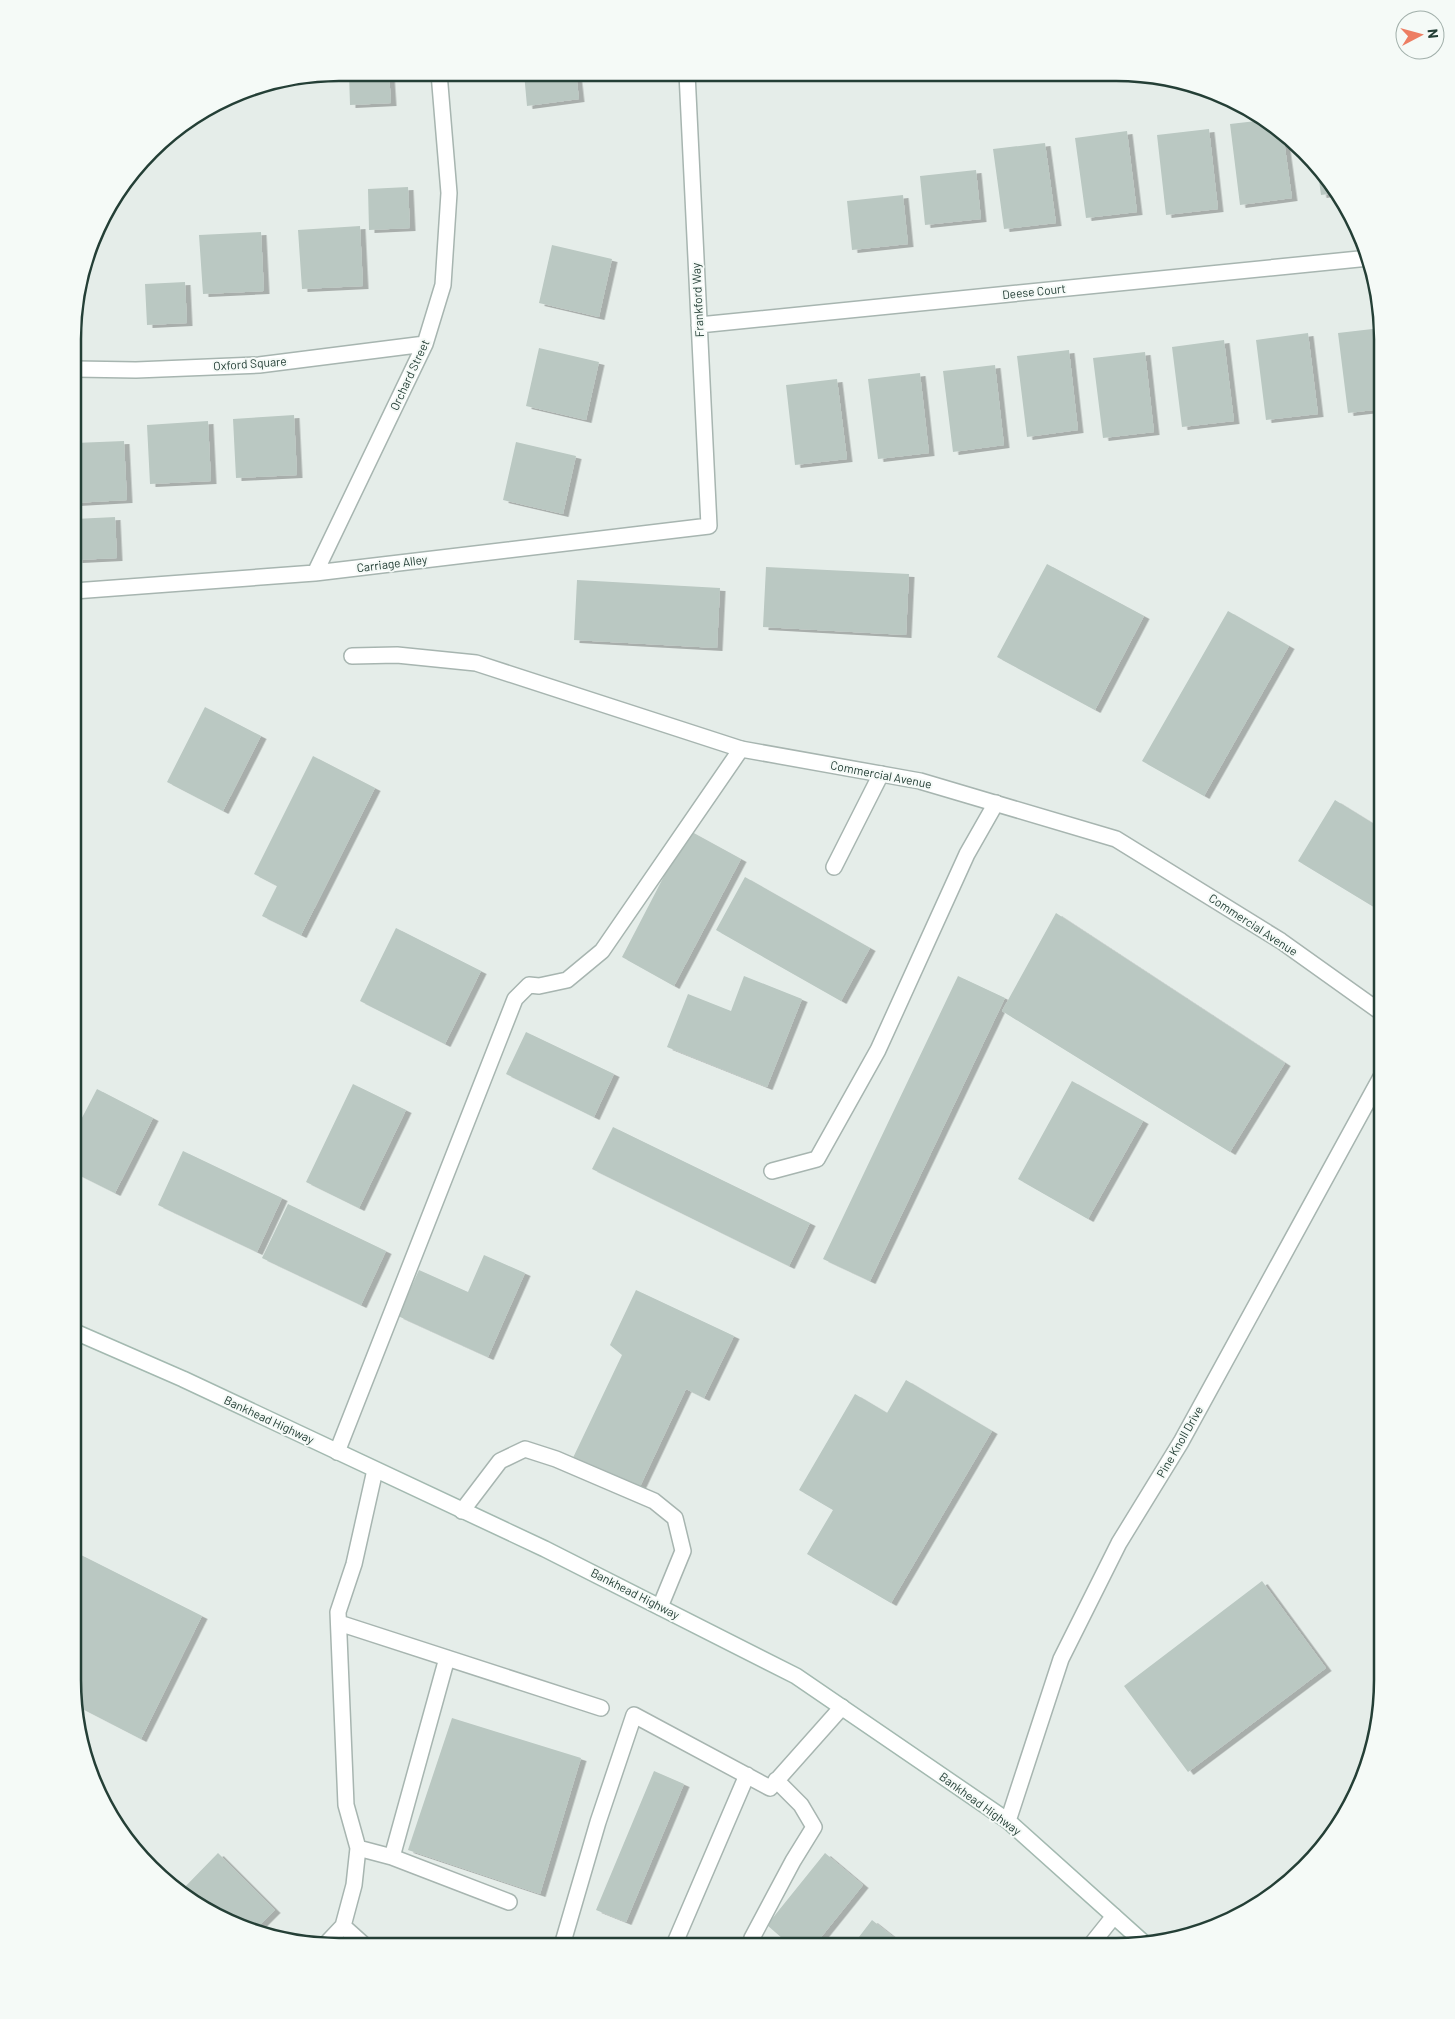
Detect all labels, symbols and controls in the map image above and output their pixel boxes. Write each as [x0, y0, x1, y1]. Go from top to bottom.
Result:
north arrow [1395, 10, 1445, 60]
text: N [1424, 28, 1442, 39]
street label: Frankford Way [688, 262, 706, 338]
street label: Deese Court [1001, 281, 1066, 301]
street label: Orchard Street [387, 337, 432, 412]
street label: Oxford Square [213, 353, 287, 373]
street label: Carriage Alley [356, 552, 428, 574]
street label: Commercial Avenue [829, 757, 933, 791]
street label: Commercial Avenue [1207, 890, 1301, 958]
street label: Bankhead Highway [222, 1392, 317, 1446]
street label: Pine Knoll Drive [1153, 1403, 1205, 1480]
street label: Bankhead Highway [589, 1565, 683, 1622]
street label: Bankhead Highway [937, 1769, 1025, 1838]

